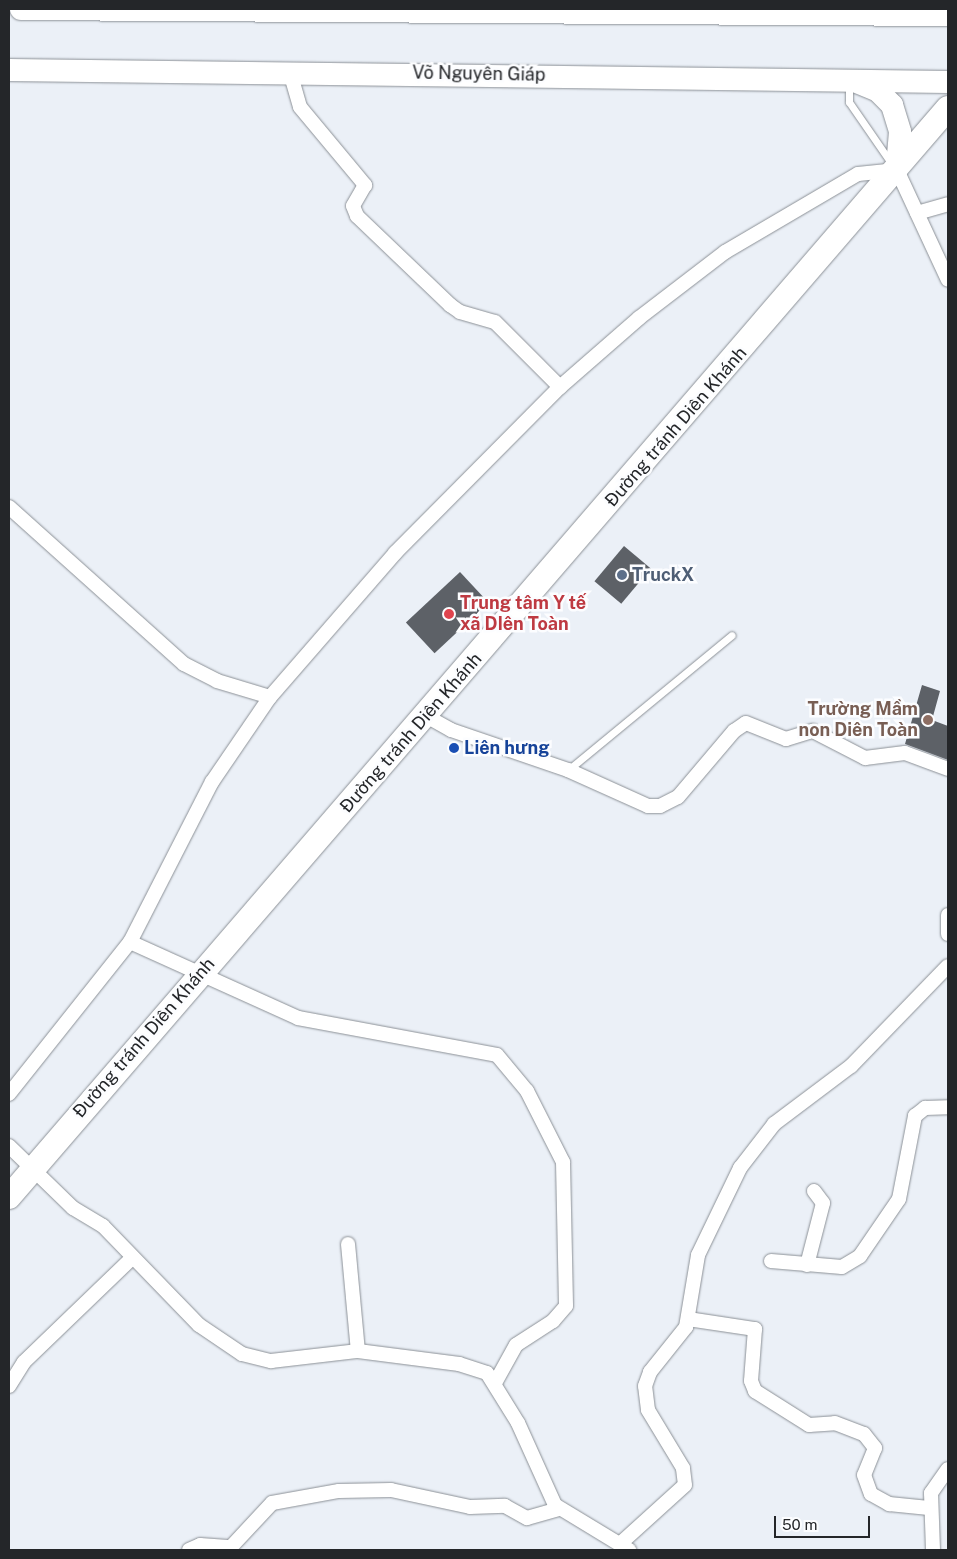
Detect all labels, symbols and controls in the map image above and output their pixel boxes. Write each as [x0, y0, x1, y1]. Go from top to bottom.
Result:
street label: Võ Nguyên Giáp [412, 62, 546, 86]
street label: Đường tránh Diên Khánh [601, 343, 751, 511]
place label: TruckX [632, 564, 694, 586]
marker: TruckX [616, 569, 628, 581]
place label: Trung tâm Y tế xã DIên Toàn [460, 593, 587, 636]
marker: Trung tâm Y tế xã DIên Toàn [442, 607, 456, 621]
street label: Đường tránh Diên Khánh [336, 649, 486, 817]
place label: Trường Mầm non Diên Toàn [798, 699, 918, 742]
marker: Trường Mầm non Diên Toàn [922, 714, 934, 726]
place label: Liên hưng [464, 737, 549, 759]
marker: Liên hưng [448, 742, 460, 754]
street label: Đường tránh Diên Khánh [69, 954, 219, 1122]
scale bar [777, 1506, 873, 1538]
text: 50 m [782, 1516, 817, 1533]

